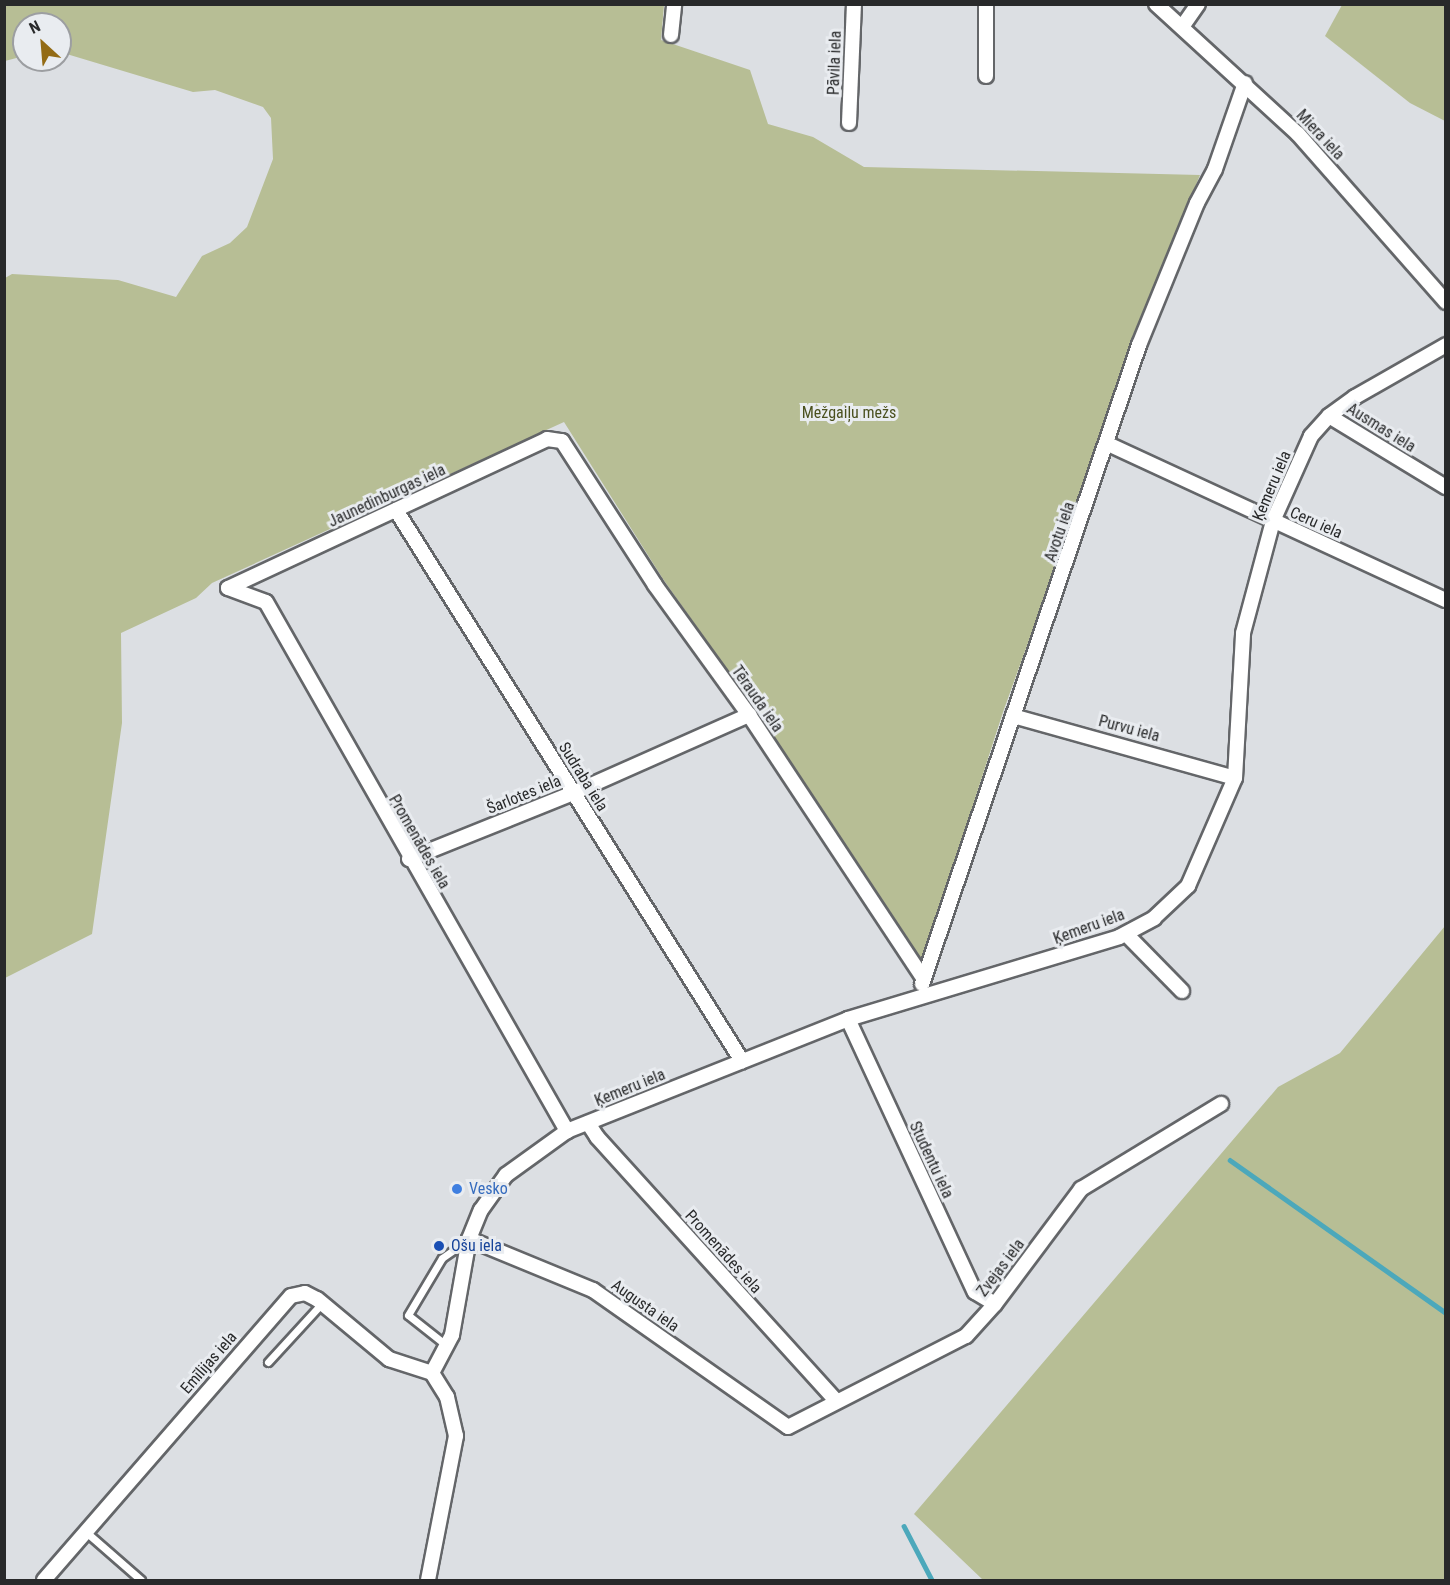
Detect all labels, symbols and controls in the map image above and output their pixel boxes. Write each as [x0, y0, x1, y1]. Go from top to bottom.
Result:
north arrow [12, 12, 72, 72]
text: N [26, 16, 43, 38]
street label: Pāvila iela [824, 31, 846, 95]
street label: Miera iela [1292, 106, 1348, 164]
street label: Ausmas iela [1343, 399, 1419, 457]
park label: Mežgaiļu mežs [802, 403, 896, 423]
street label: Ķemeru iela [1249, 448, 1295, 524]
street label: Jaunedinburgas iela [325, 460, 449, 532]
street label: Avotu iela [1041, 499, 1079, 565]
street label: Ceru iela [1287, 503, 1345, 543]
street label: Tērauda iela [727, 662, 787, 736]
street label: Purvu iela [1096, 712, 1162, 746]
street label: Sudraba iela [554, 739, 612, 815]
street label: Šarlotes iela [484, 771, 564, 819]
street label: Promenādes iela [384, 792, 454, 892]
street label: Ķemeru iela [1051, 905, 1127, 949]
street label: Ķemeru iela [592, 1065, 668, 1111]
street label: Studentu iela [905, 1119, 957, 1201]
place label: Vesko [469, 1179, 508, 1199]
marker: Vesko [450, 1182, 464, 1196]
street label: Promenādes iela [681, 1206, 765, 1298]
street label: Zvejas iela [973, 1235, 1029, 1301]
place label: Ošu iela [451, 1236, 502, 1256]
marker: Ošu iela [432, 1239, 446, 1253]
street label: Augusta iela [607, 1276, 683, 1336]
street label: Emīlijas iela [177, 1328, 241, 1398]

